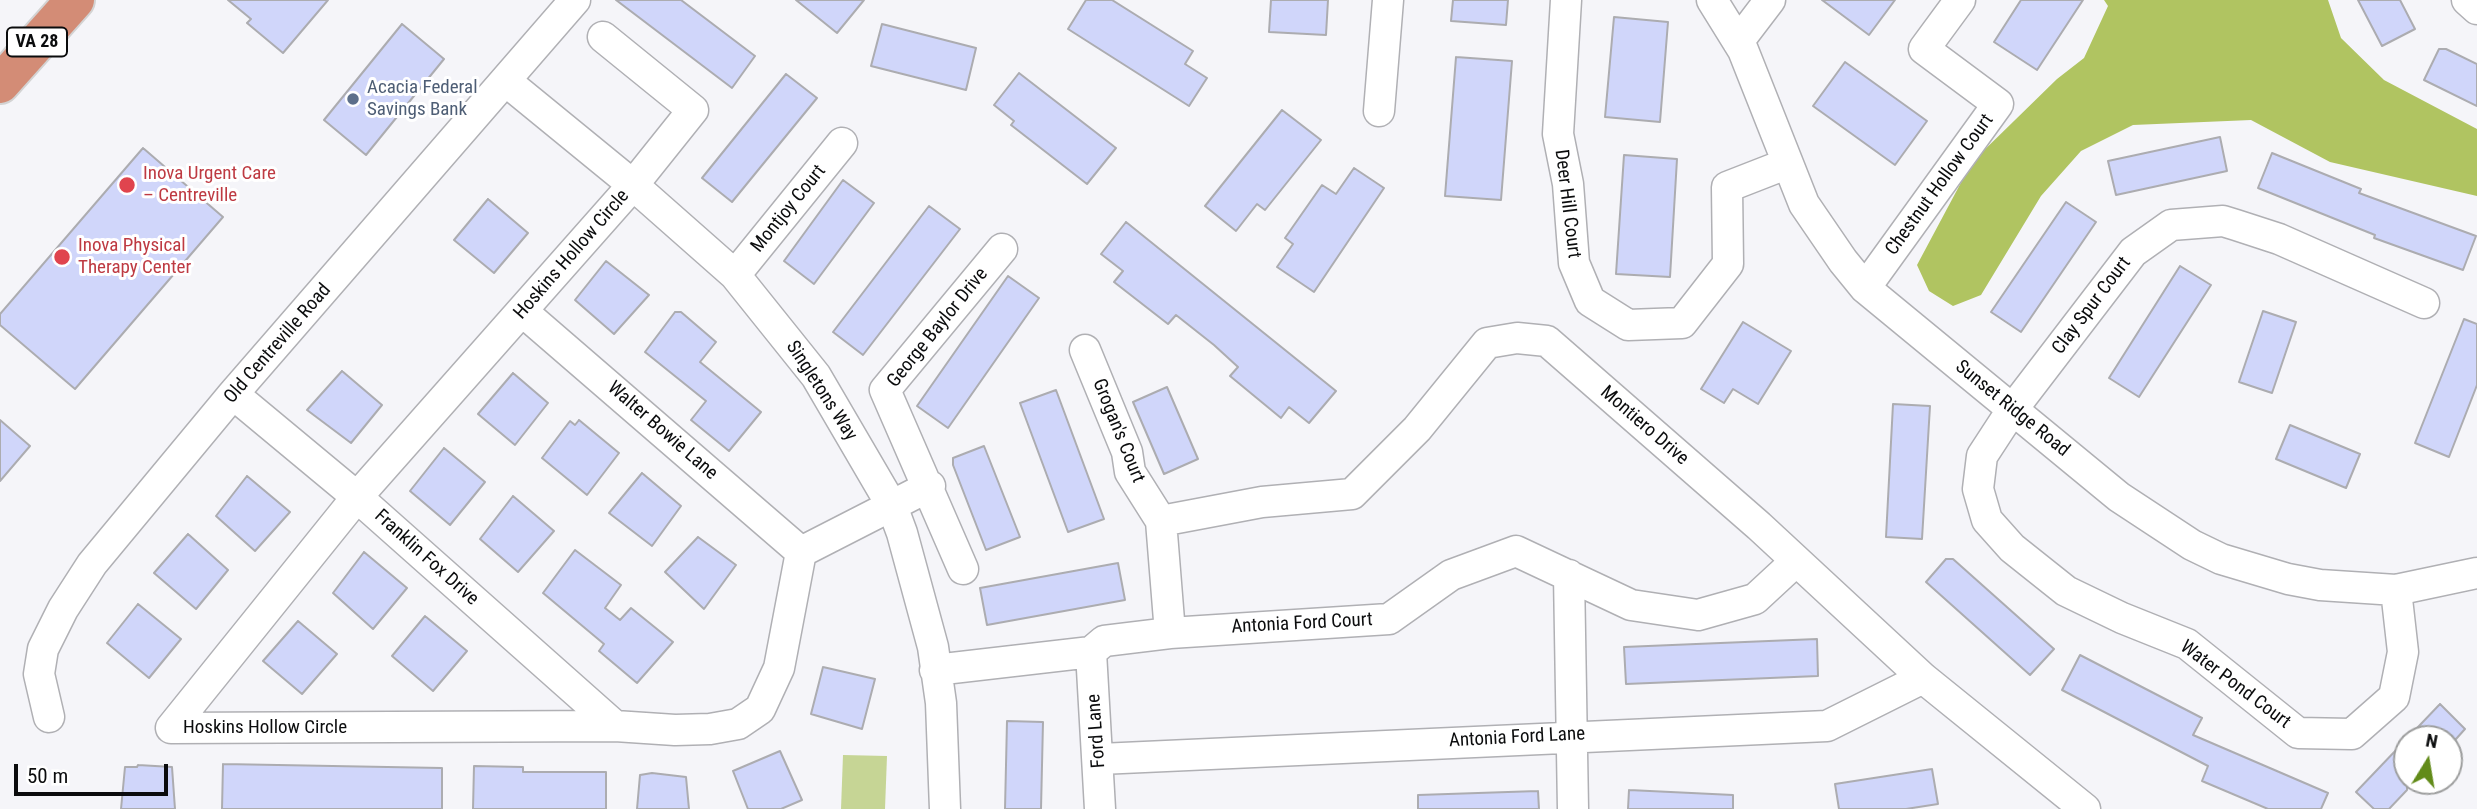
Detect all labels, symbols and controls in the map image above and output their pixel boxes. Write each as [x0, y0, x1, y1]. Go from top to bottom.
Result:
road number: VA 28 [7, 28, 67, 56]
place label: Acacia Federal Savings Bank [367, 77, 477, 121]
marker: Acacia Federal Savings Bank [345, 91, 361, 107]
street label: Chestnut Hollow Court [1881, 110, 1999, 260]
street label: Deer Hill Court [1549, 148, 1585, 260]
street label: Montjoy Court [747, 161, 831, 257]
place label: Inova Urgent Care – Centreville [143, 163, 276, 207]
marker: Inova Urgent Care – Centreville [117, 175, 137, 195]
street label: Hoskins Hollow Circle [510, 186, 634, 324]
place label: Inova Physical Therapy Center [78, 235, 191, 279]
marker: Inova Physical Therapy Center [52, 247, 72, 267]
street label: Clay Spur Court [2048, 253, 2136, 359]
street label: George Baylor Drive [883, 264, 993, 392]
street label: Old Centreville Road [220, 280, 336, 408]
street label: Singletons Way [780, 337, 862, 445]
street label: Sunset Ridge Road [1950, 356, 2074, 462]
street label: Grogan's Court [1087, 376, 1149, 486]
street label: Walter Bowie Lane [602, 377, 722, 485]
street label: Montiero Drive [1595, 382, 1693, 470]
street label: Franklin Fox Drive [369, 505, 483, 611]
street label: Antonia Ford Court [1231, 609, 1373, 639]
street label: Water Pond Court [2175, 636, 2295, 734]
street label: Ford Lane [1083, 693, 1111, 769]
street label: Hoskins Hollow Circle [183, 717, 347, 739]
street label: Antonia Ford Lane [1448, 723, 1586, 753]
north arrow [2393, 725, 2463, 795]
text: N [2424, 728, 2440, 753]
scale bar [18, 750, 172, 794]
text: 50 m [27, 764, 68, 788]

